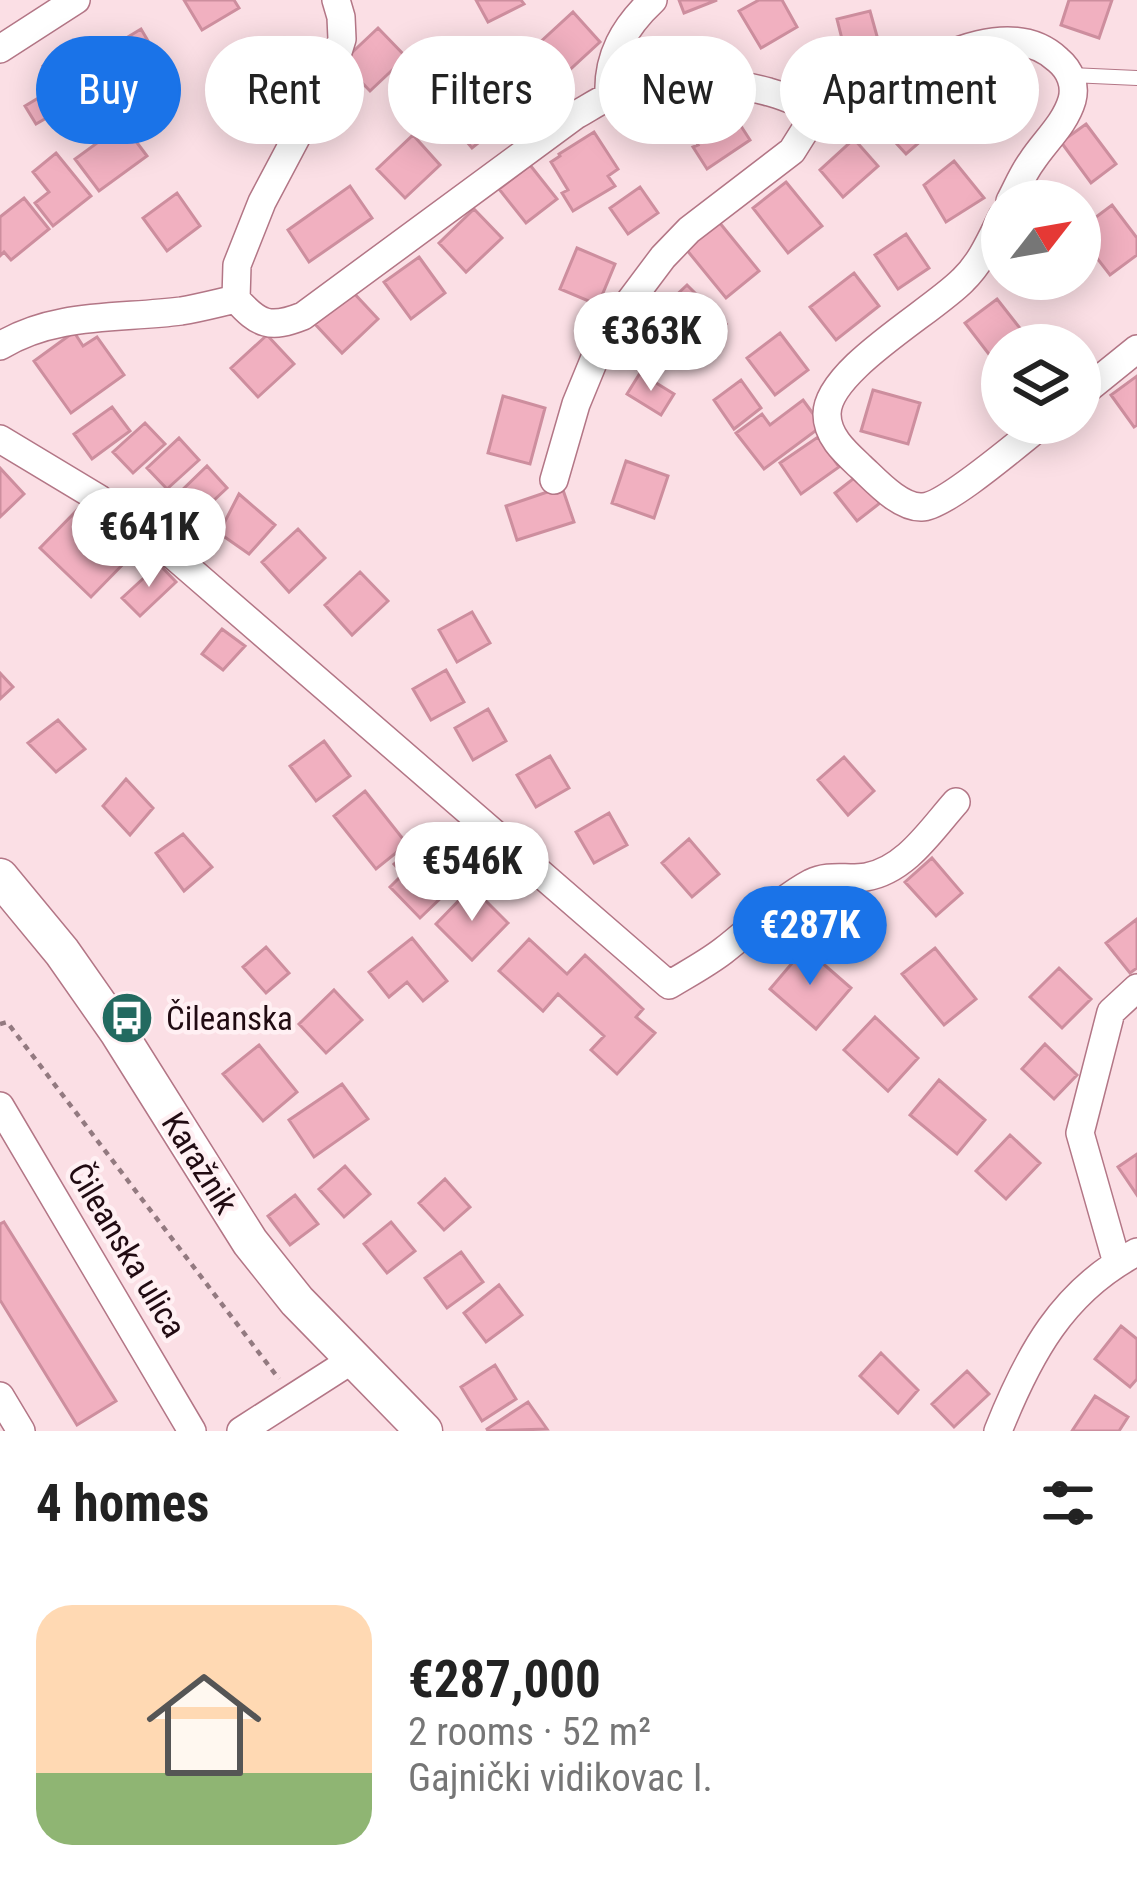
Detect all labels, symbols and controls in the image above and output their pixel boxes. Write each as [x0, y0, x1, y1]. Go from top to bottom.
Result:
chip: Buy [36, 36, 181, 144]
chip: Rent [205, 36, 364, 144]
chip: Filters [388, 36, 575, 144]
chip: New [599, 36, 756, 144]
chip: Apartment [780, 36, 1039, 144]
north arrow [981, 180, 1101, 300]
map controls [981, 180, 1101, 444]
pin: €363K [567, 292, 735, 394]
text: €363K [601, 308, 701, 354]
button: layers [981, 324, 1101, 444]
pin: €641K [65, 488, 233, 590]
text: €641K [99, 504, 199, 550]
pin: €546K [388, 822, 556, 924]
text: €546K [422, 838, 522, 884]
pin: €287K [726, 886, 894, 988]
text: €287K [760, 902, 860, 948]
bus stop icon: Čileanska [99, 990, 155, 1046]
place label: Čileanska [166, 999, 293, 1038]
street label: Karažnik [154, 1105, 246, 1221]
street label: Čileanska ulica [60, 1156, 194, 1344]
icon: filters [1035, 1470, 1101, 1536]
text: 4 homes [36, 1474, 209, 1533]
text: €287,000 [408, 1650, 601, 1709]
icon: home [132, 1653, 276, 1797]
text: 2 rooms · 52 m² [408, 1709, 651, 1755]
text: Gajnički vidikovac I. [408, 1755, 713, 1801]

